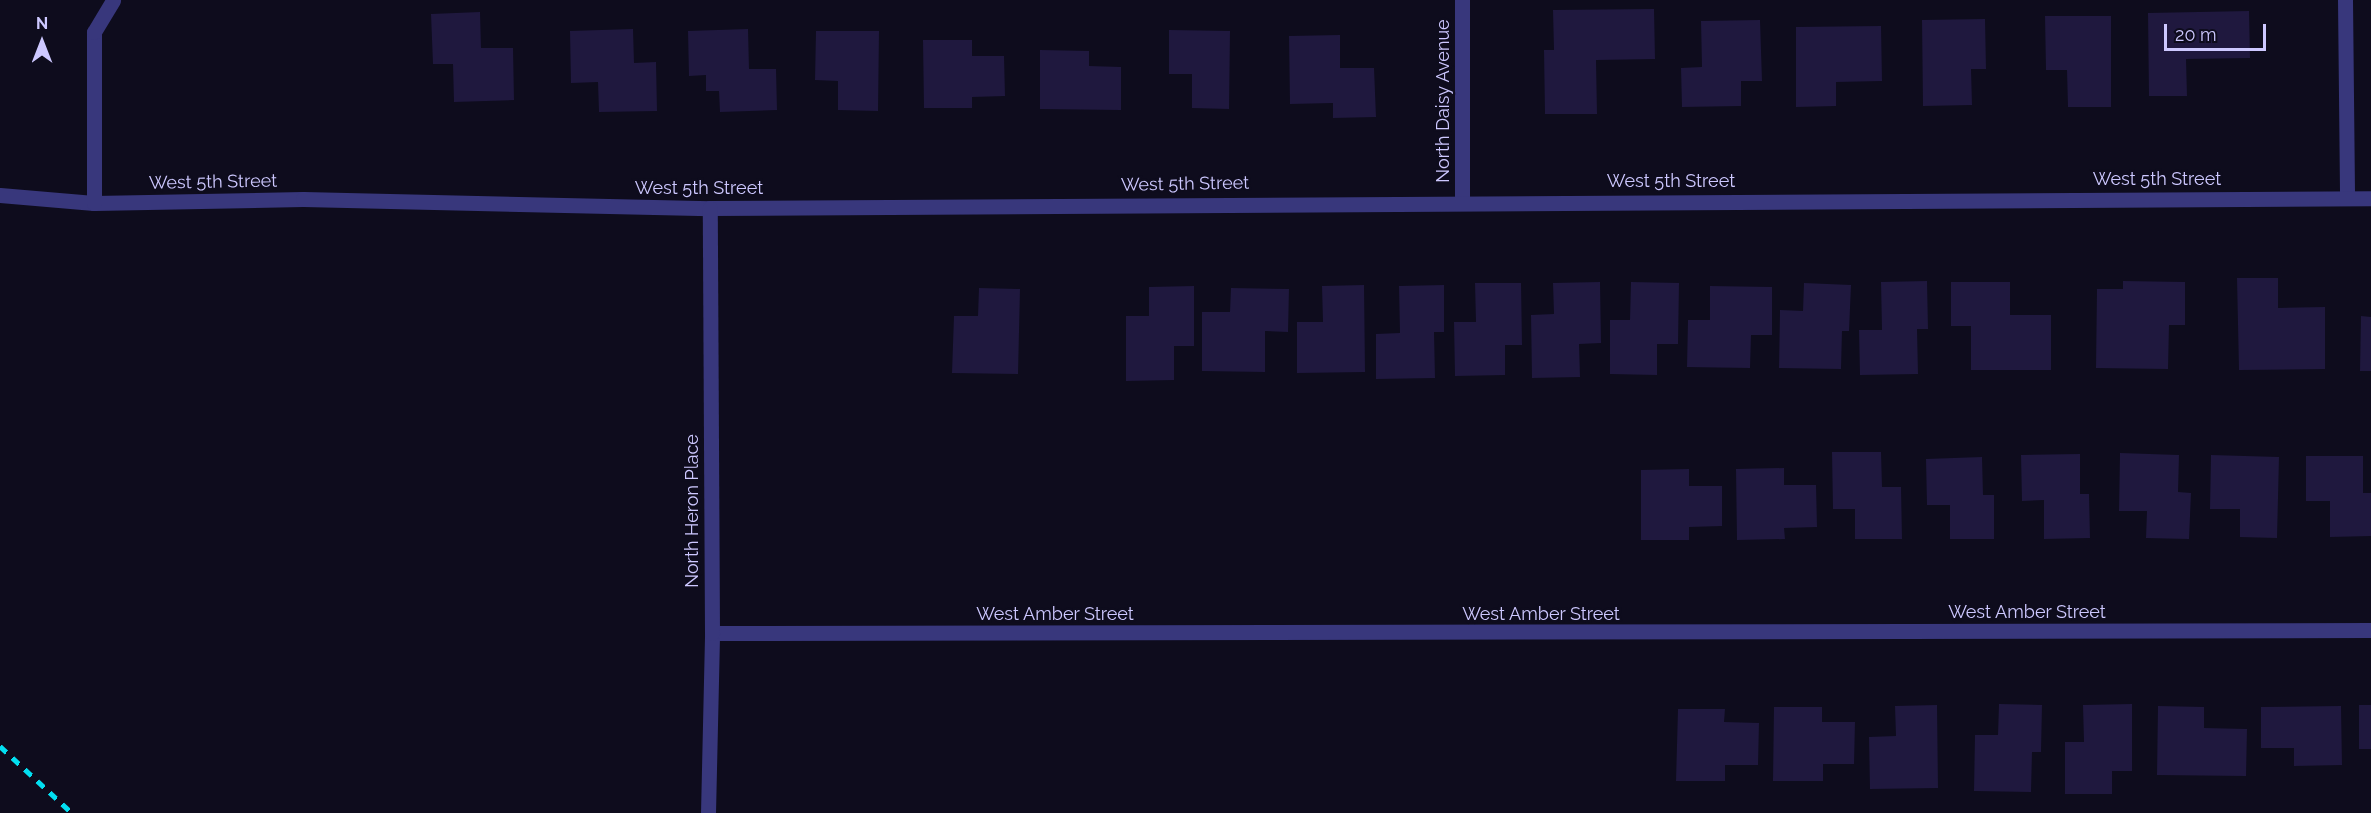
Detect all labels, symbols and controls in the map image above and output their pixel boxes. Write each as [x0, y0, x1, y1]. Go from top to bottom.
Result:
north arrow [12, 12, 72, 72]
scale bar [2167, 12, 2269, 50]
text: N [36, 14, 48, 33]
street label: North Daisy Avenue [1432, 19, 1454, 183]
text: 20 m [2175, 24, 2217, 45]
street label: West 5th Street [2093, 168, 2221, 190]
street label: West 5th Street [149, 170, 277, 194]
street label: West 5th Street [1607, 170, 1735, 192]
street label: West 5th Street [1121, 172, 1249, 196]
street label: West 5th Street [635, 177, 763, 199]
street label: North Heron Place [681, 434, 703, 588]
street label: West Amber Street [1948, 601, 2106, 623]
street label: West Amber Street [976, 603, 1134, 625]
street label: West Amber Street [1462, 603, 1620, 625]

